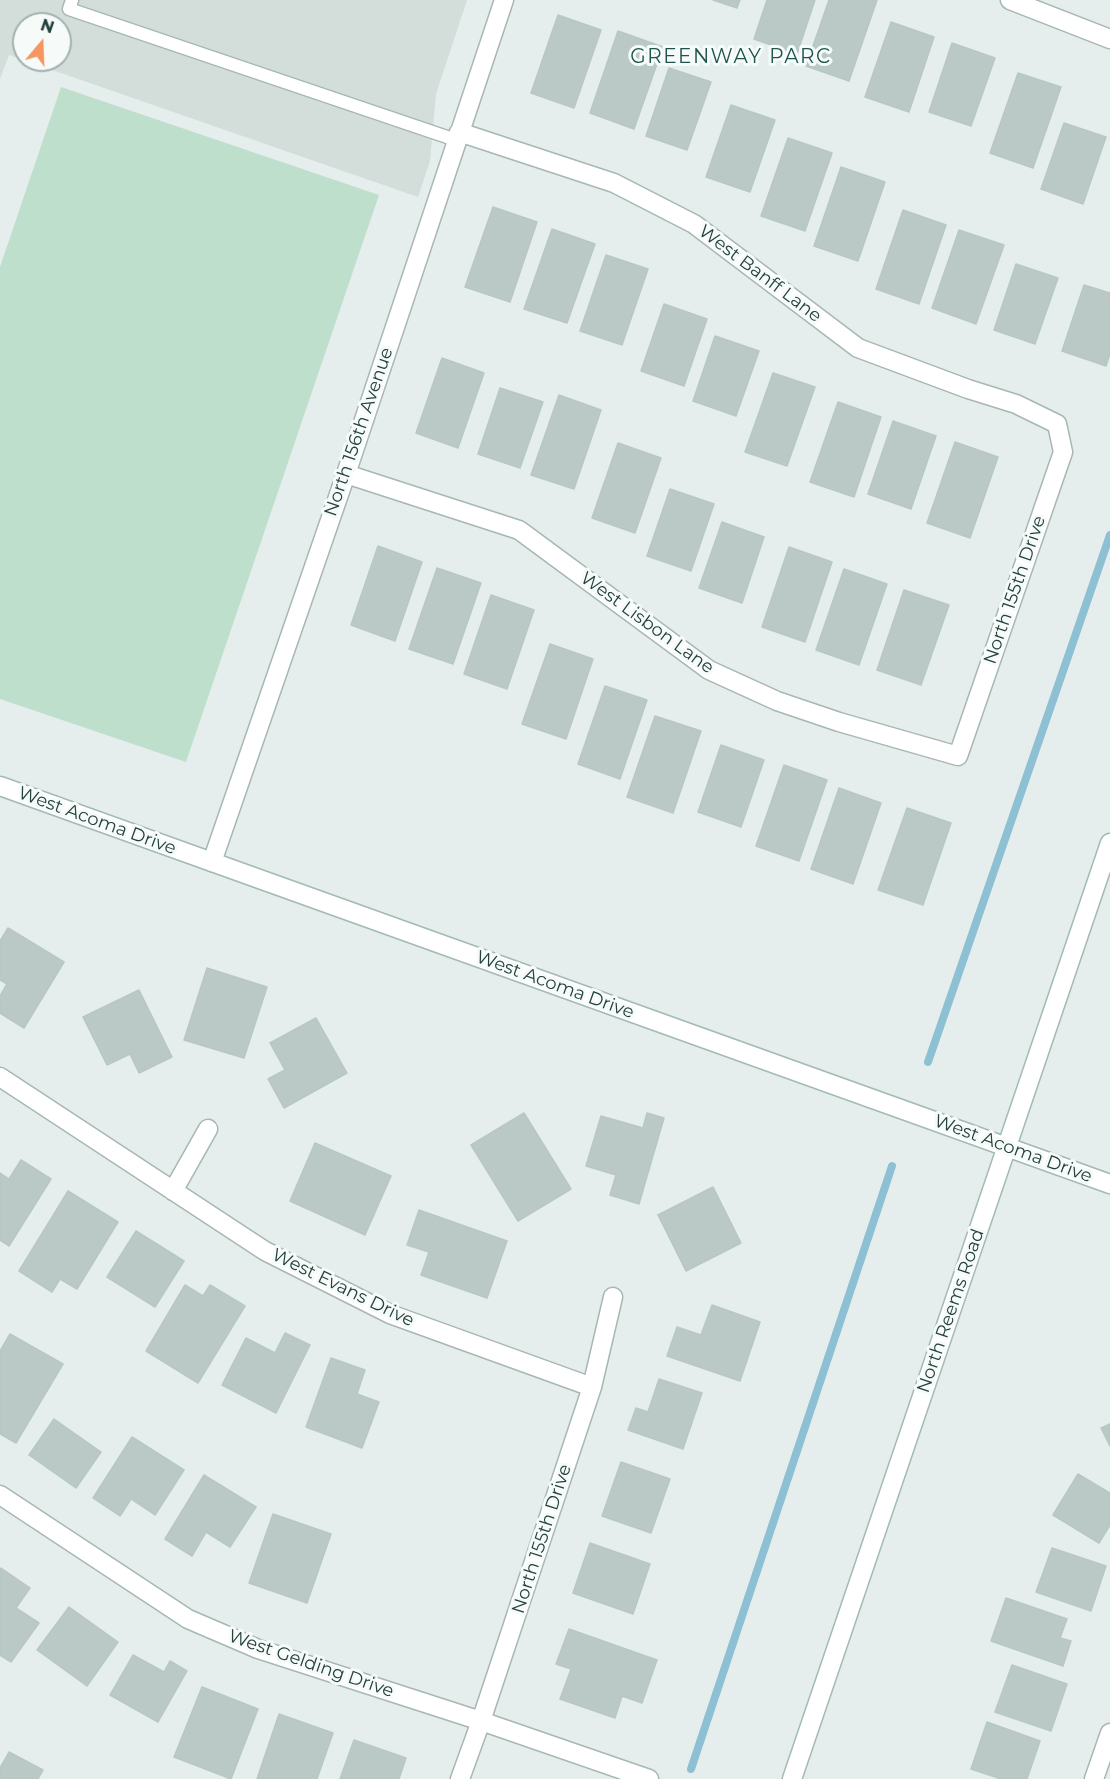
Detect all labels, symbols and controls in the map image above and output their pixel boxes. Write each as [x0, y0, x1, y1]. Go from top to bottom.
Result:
north arrow [12, 12, 72, 72]
text: N [38, 15, 57, 37]
district label: GREENWAY PARC [630, 45, 832, 69]
street label: West Banff Lane [694, 221, 826, 327]
street label: North 156th Avenue [320, 345, 398, 519]
street label: North 155th Drive [979, 513, 1051, 667]
street label: West Lisbon Lane [576, 567, 718, 679]
street label: West Acoma Drive [15, 782, 179, 860]
street label: West Acoma Drive [473, 946, 637, 1024]
street label: West Acoma Drive [931, 1110, 1095, 1188]
street label: North Reems Road [913, 1226, 989, 1396]
street label: West Evans Drive [268, 1244, 418, 1332]
street label: North 155th Drive [508, 1462, 576, 1616]
street label: West Gelding Drive [225, 1626, 397, 1702]

